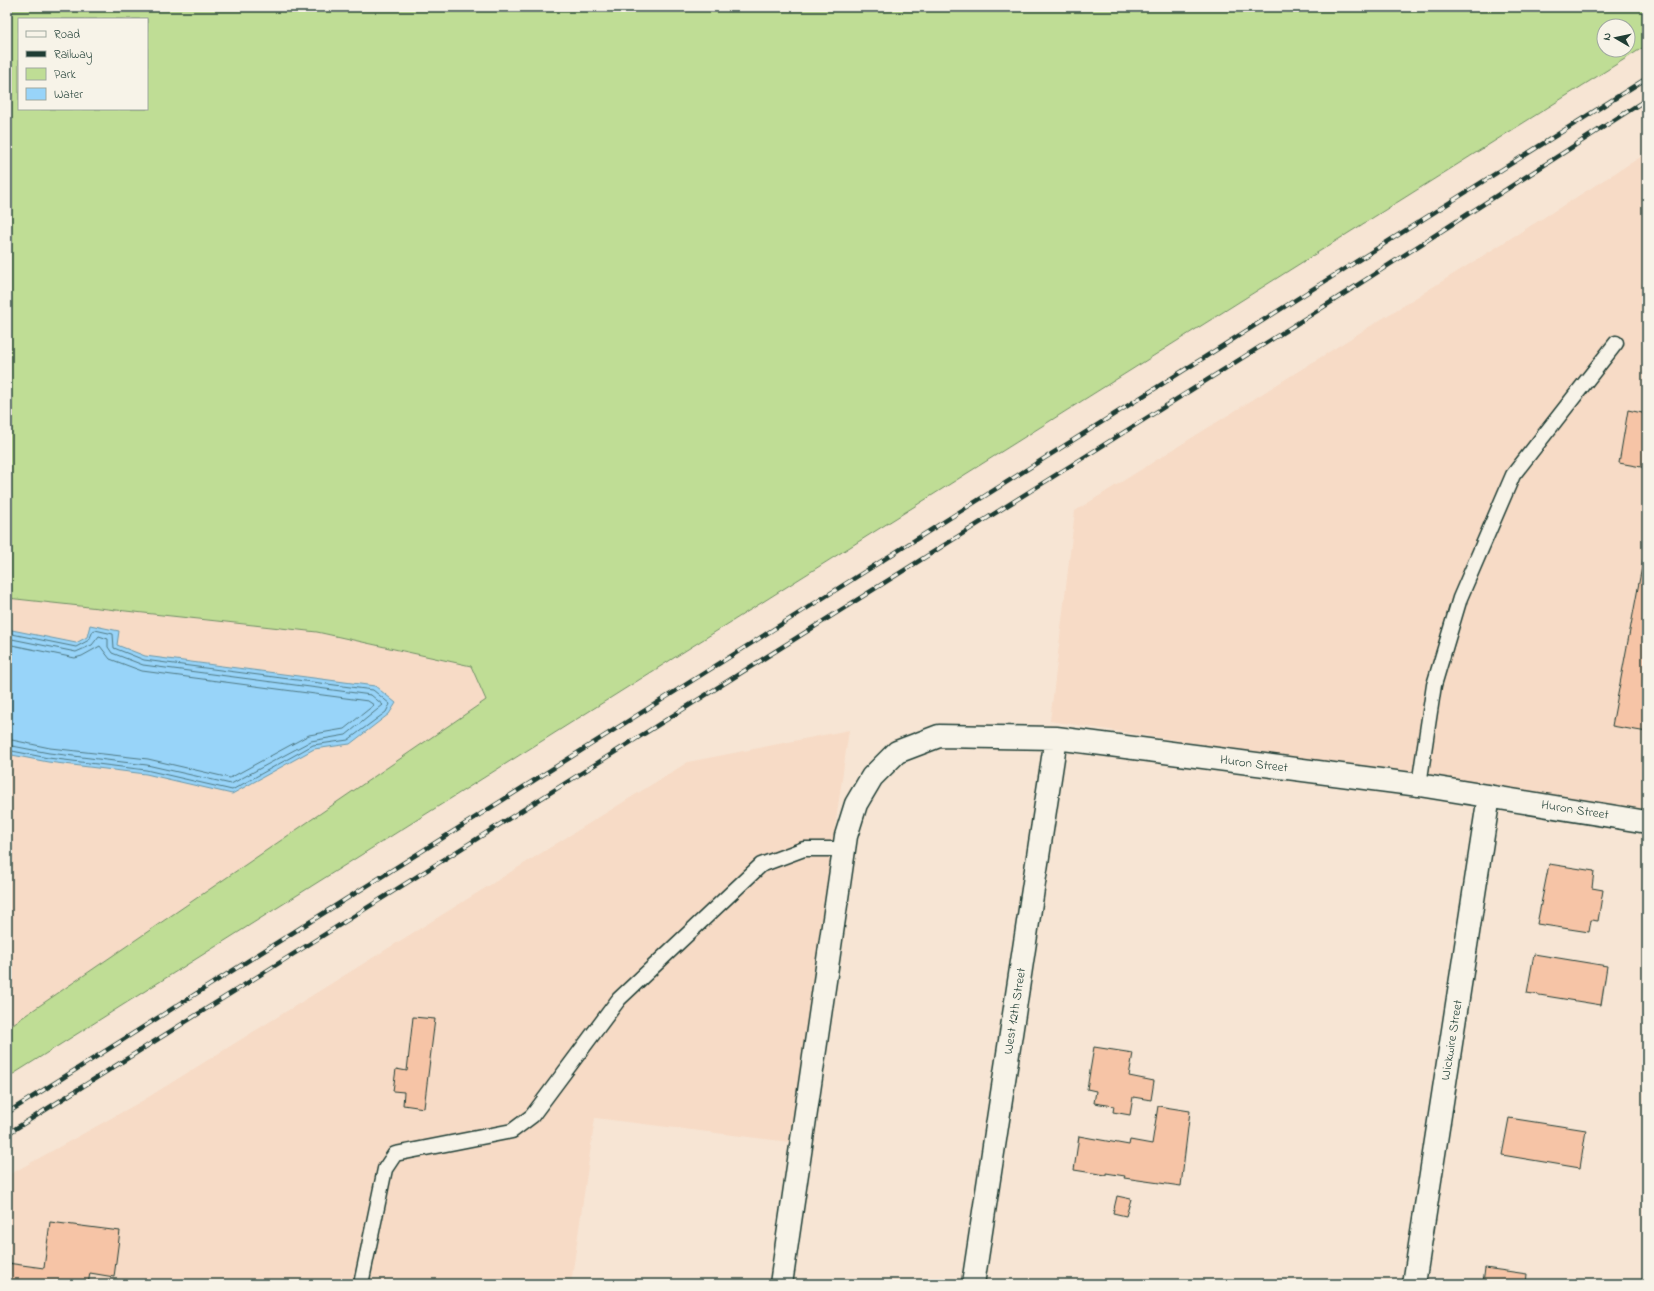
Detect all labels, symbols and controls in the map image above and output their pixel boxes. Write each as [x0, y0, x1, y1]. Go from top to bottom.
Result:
legend [18, 18, 148, 110]
north arrow [1596, 18, 1636, 58]
text: Road [54, 26, 80, 44]
text: N [1599, 32, 1616, 42]
text: Railway [54, 46, 93, 65]
text: Park [54, 66, 76, 84]
text: Water [54, 86, 83, 104]
street label: Huron Street [1219, 750, 1290, 778]
street label: Huron Street [1540, 795, 1611, 825]
street label: West 12th Street [999, 966, 1031, 1056]
street label: Wickwire Street [1436, 998, 1468, 1082]

